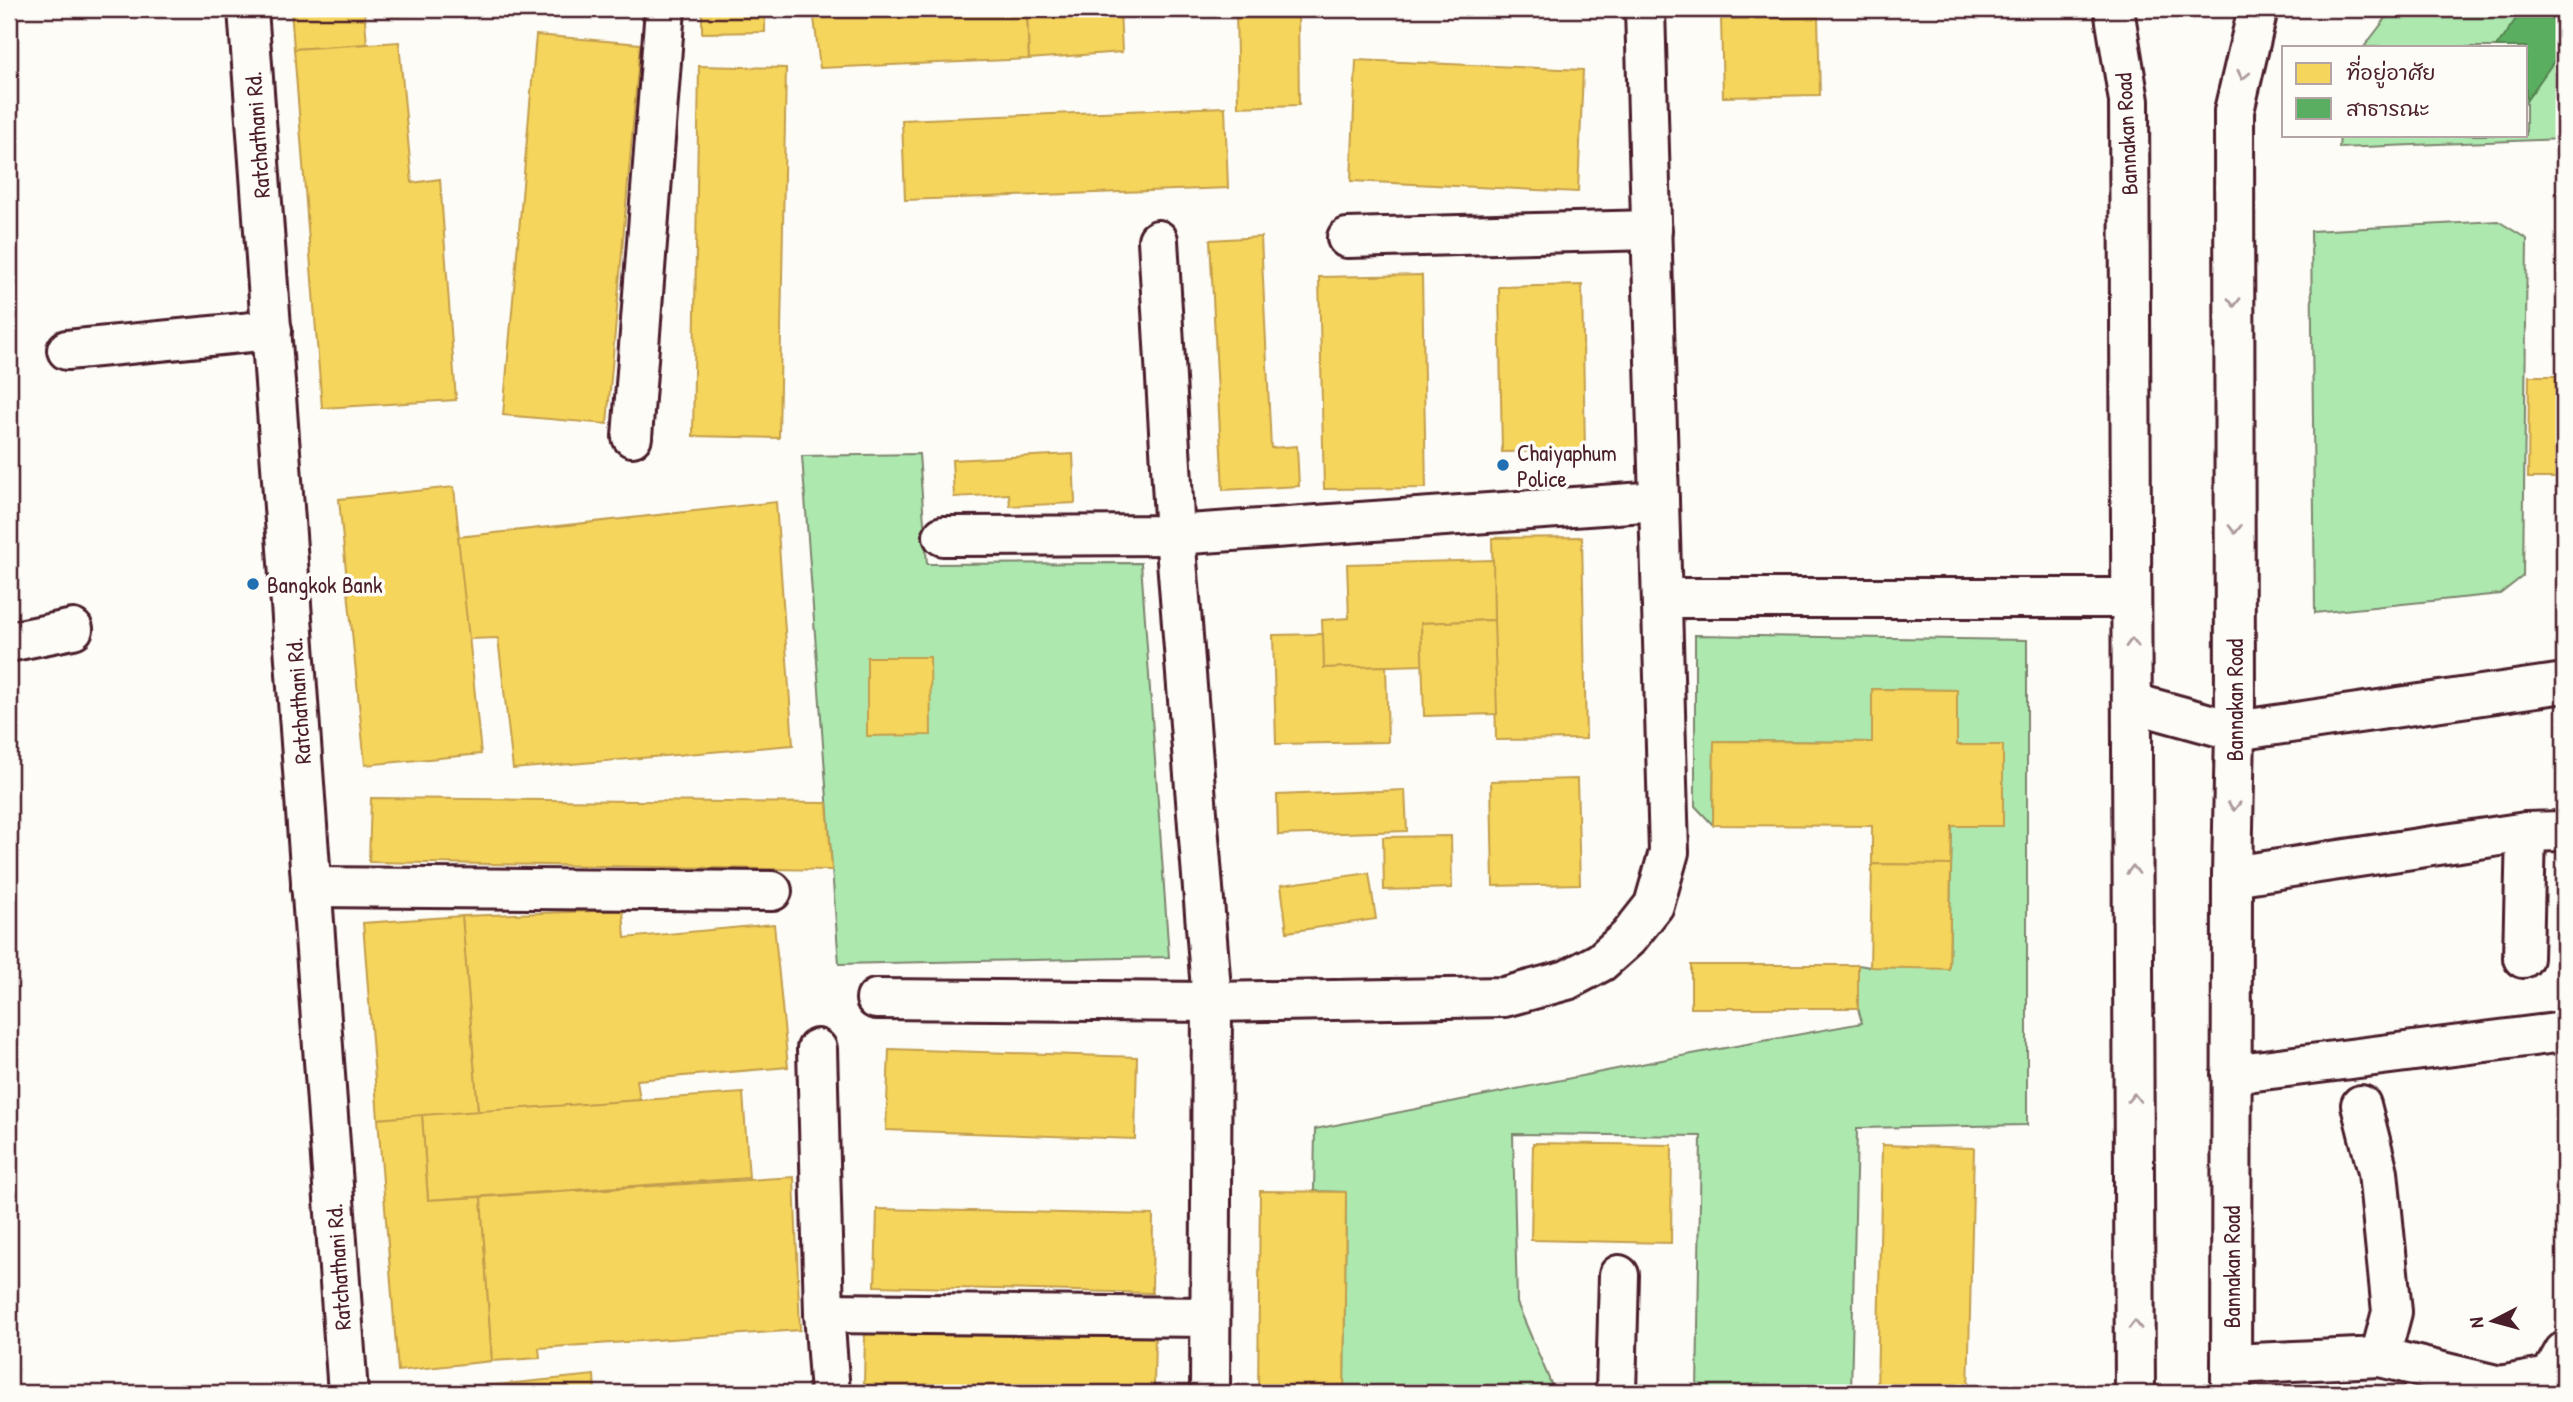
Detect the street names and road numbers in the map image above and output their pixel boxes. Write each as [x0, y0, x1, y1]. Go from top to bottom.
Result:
street label: Ratchathani Rd. [237, 71, 277, 199]
street label: Bannakan Road [2107, 72, 2145, 196]
street label: Ratchathani Rd. [278, 637, 318, 765]
street label: Bannakan Road [2219, 639, 2250, 761]
street label: Ratchathani Rd. [318, 1203, 358, 1331]
street label: Bannakan Road [2216, 1206, 2247, 1328]

